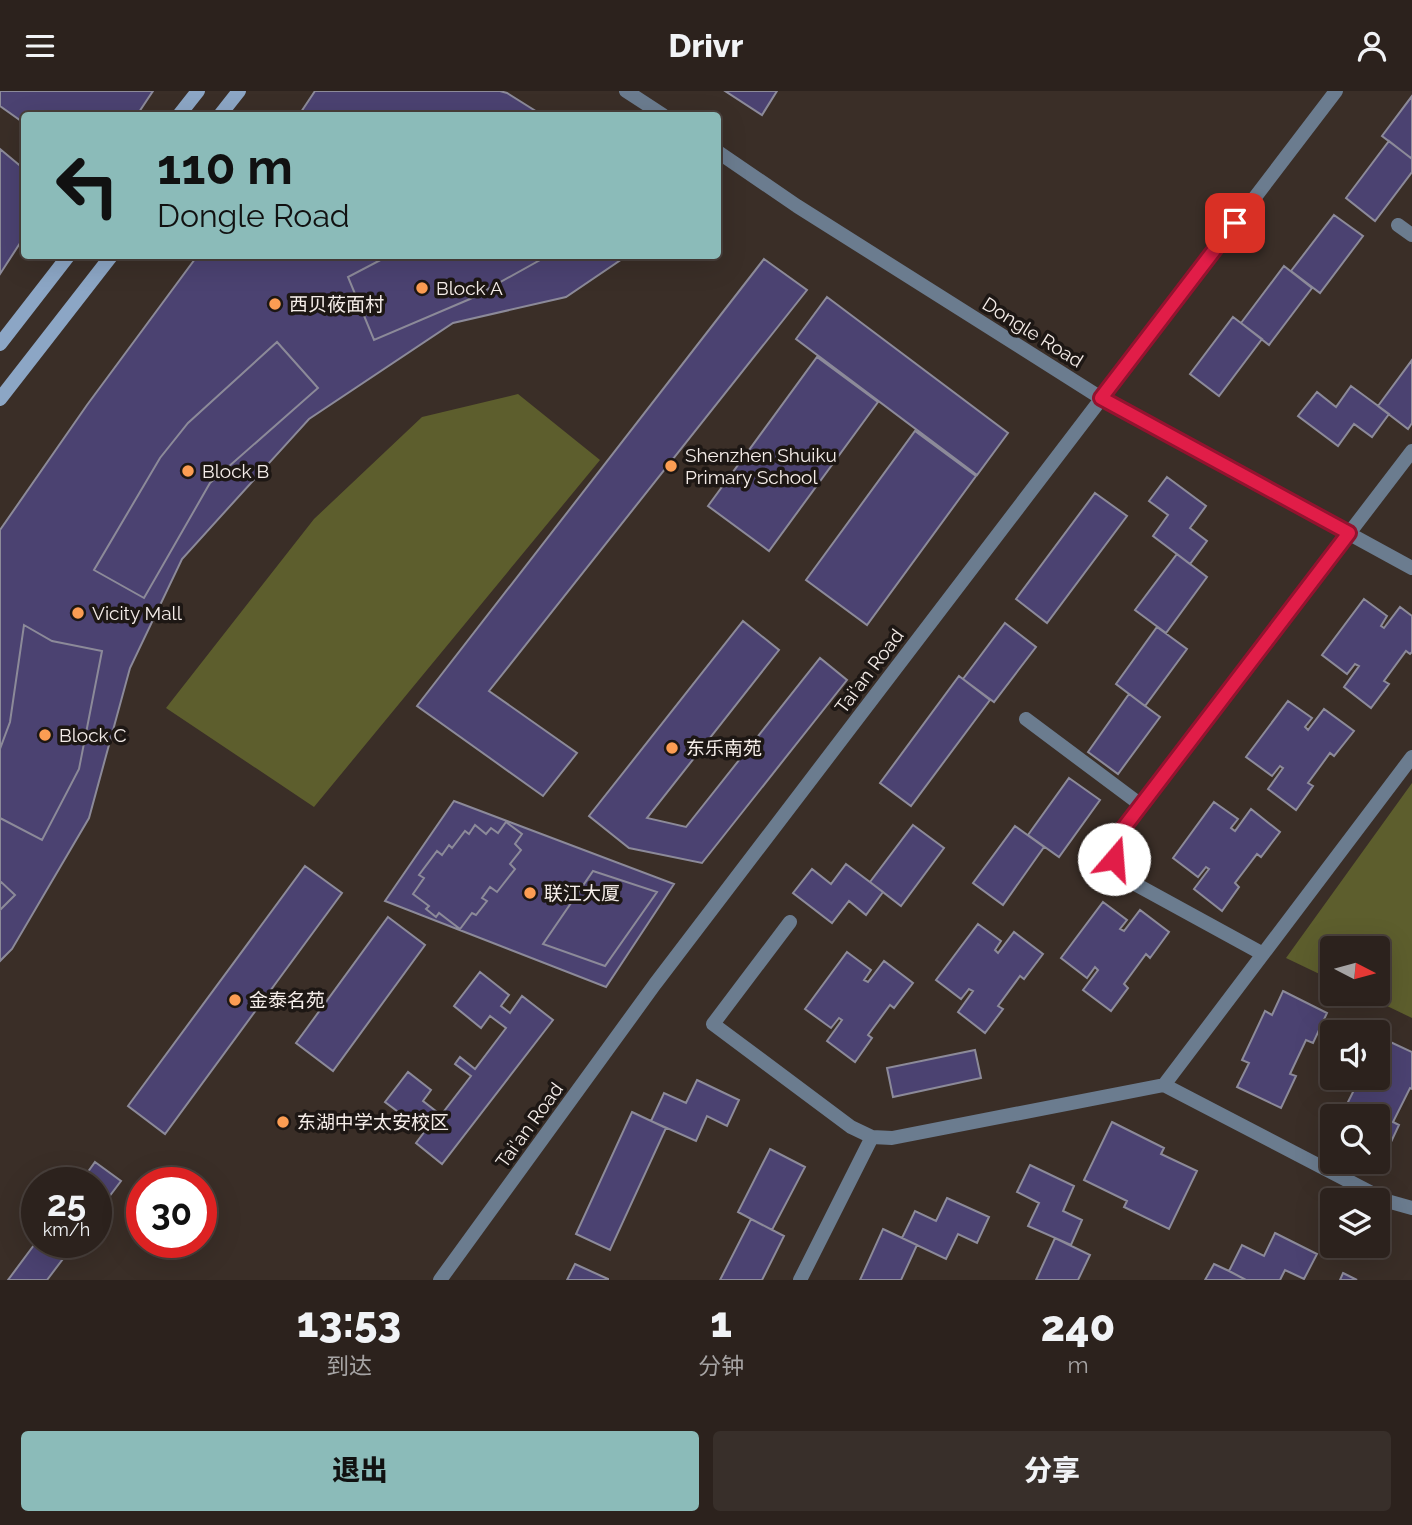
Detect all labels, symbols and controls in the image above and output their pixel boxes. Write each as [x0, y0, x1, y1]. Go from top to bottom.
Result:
icon: menu [21, 27, 59, 65]
text: Drivr [669, 27, 743, 64]
icon: person [1353, 27, 1391, 65]
text: 110 m [157, 138, 293, 195]
icon: left [42, 140, 133, 231]
pin [1205, 193, 1265, 253]
text: Dongle Road [157, 197, 350, 234]
icon: arrive [1216, 204, 1254, 242]
place label: Block A [436, 277, 503, 299]
marker: Block A [414, 280, 430, 296]
street label: Dongle Road [979, 292, 1087, 372]
place label: 西贝莜面村 [289, 293, 384, 315]
marker: 西贝莜面村 [267, 296, 283, 312]
place label: Shenzhen Shuiku Primary School [685, 444, 837, 488]
marker: Shenzhen Shuiku Primary School [663, 458, 679, 474]
place label: Block B [202, 460, 269, 482]
marker: Block B [180, 463, 196, 479]
place label: Vicity Mall [92, 602, 183, 624]
marker: Vicity Mall [70, 605, 86, 621]
street label: Tai'an Road [830, 625, 908, 717]
place label: Block C [59, 724, 127, 746]
marker: Block C [37, 727, 53, 743]
place label: 东乐南苑 [686, 737, 762, 759]
marker: 东乐南苑 [664, 740, 680, 756]
position arrow [1077, 822, 1151, 896]
place label: 联江大厦 [544, 882, 620, 904]
marker: 联江大厦 [522, 885, 538, 901]
north arrow [1320, 936, 1390, 1006]
map controls [1320, 936, 1390, 1258]
place label: 金泰名苑 [249, 989, 325, 1011]
marker: 金泰名苑 [227, 992, 243, 1008]
button: sound [1320, 1020, 1390, 1090]
street label: Tai'an Road [491, 1078, 567, 1172]
button: search [1320, 1104, 1390, 1174]
place label: 东湖中学太安校区 [297, 1111, 449, 1133]
marker: 东湖中学太安校区 [275, 1114, 291, 1130]
speed limit sign: 30 [126, 1167, 217, 1258]
text: 25 [47, 1183, 86, 1224]
button: layers [1320, 1188, 1390, 1258]
text: km/h [43, 1219, 90, 1240]
text: 13:53 [297, 1298, 401, 1347]
text: 1 [710, 1298, 732, 1347]
text: 240 [1041, 1302, 1115, 1351]
text: m [1067, 1351, 1089, 1378]
text: 到达 [326, 1352, 372, 1379]
text: 分钟 [698, 1352, 744, 1379]
button: 退出 [21, 1431, 699, 1511]
button: 分享 [713, 1431, 1391, 1511]

